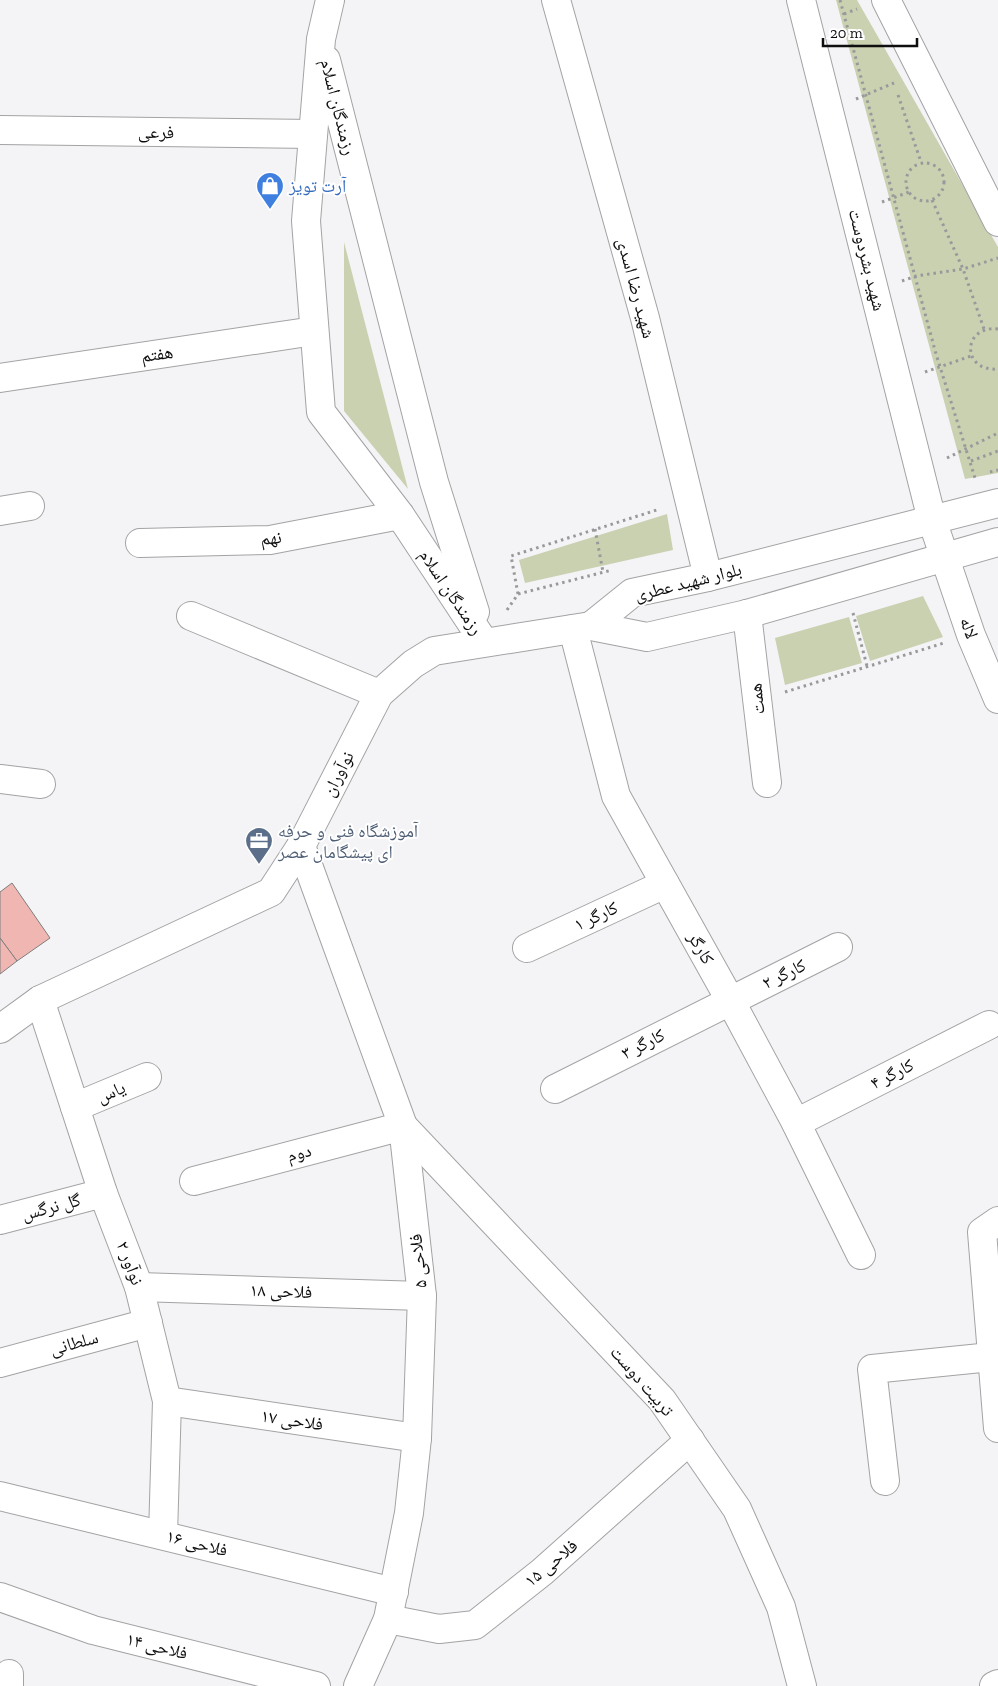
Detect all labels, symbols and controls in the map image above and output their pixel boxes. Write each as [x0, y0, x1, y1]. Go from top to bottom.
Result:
scale bar [823, 15, 917, 47]
text: 20 m [830, 24, 863, 42]
street label: رزمندگان اسلام [314, 57, 361, 158]
street label: فرعی [138, 121, 174, 143]
shop icon: آرت تویز [255, 171, 285, 210]
place label: آرت تویز [288, 175, 347, 197]
street label: شهید بشردوست [844, 207, 890, 313]
street label: شهید رضا اسدی [612, 235, 660, 341]
street label: هفتم [140, 341, 175, 368]
street label: نهم [259, 526, 283, 551]
street label: رزمندگان اسلام [414, 545, 488, 640]
street label: بلوار شهید عطری [632, 558, 744, 606]
street label: لاله [955, 614, 983, 642]
street label: همت [744, 682, 770, 716]
street label: نوآوران [317, 748, 359, 800]
place label: آموزشگاه فنی و حرفه ای پیشگامان عصر [277, 820, 419, 863]
office icon: آموزشگاه فنی و حرفه ای پیشگامان عصر [244, 826, 274, 865]
street label: کارگر ۱ [571, 896, 622, 936]
street label: کارگر [683, 927, 719, 969]
street label: کارگر ۲ [759, 954, 810, 994]
street label: کارگر ۳ [618, 1024, 669, 1064]
street label: کارگر ۴ [867, 1054, 918, 1094]
street label: یاس [93, 1076, 129, 1108]
street label: دوم [284, 1139, 314, 1168]
street label: گل نرگس [19, 1188, 83, 1225]
street label: فلاحی ۵ [404, 1233, 432, 1289]
street label: نوآور ۲ [112, 1238, 148, 1288]
street label: فلاحی ۱۸ [249, 1279, 313, 1303]
street label: سلطانی [47, 1326, 101, 1360]
street label: تربیت دوست [605, 1341, 679, 1421]
street label: فلاحی ۱۷ [259, 1405, 325, 1435]
street label: فلاحی ۱۶ [164, 1525, 230, 1561]
street label: فلاحی ۱۵ [520, 1534, 582, 1592]
street label: فلاحی ۱۴ [124, 1628, 190, 1664]

